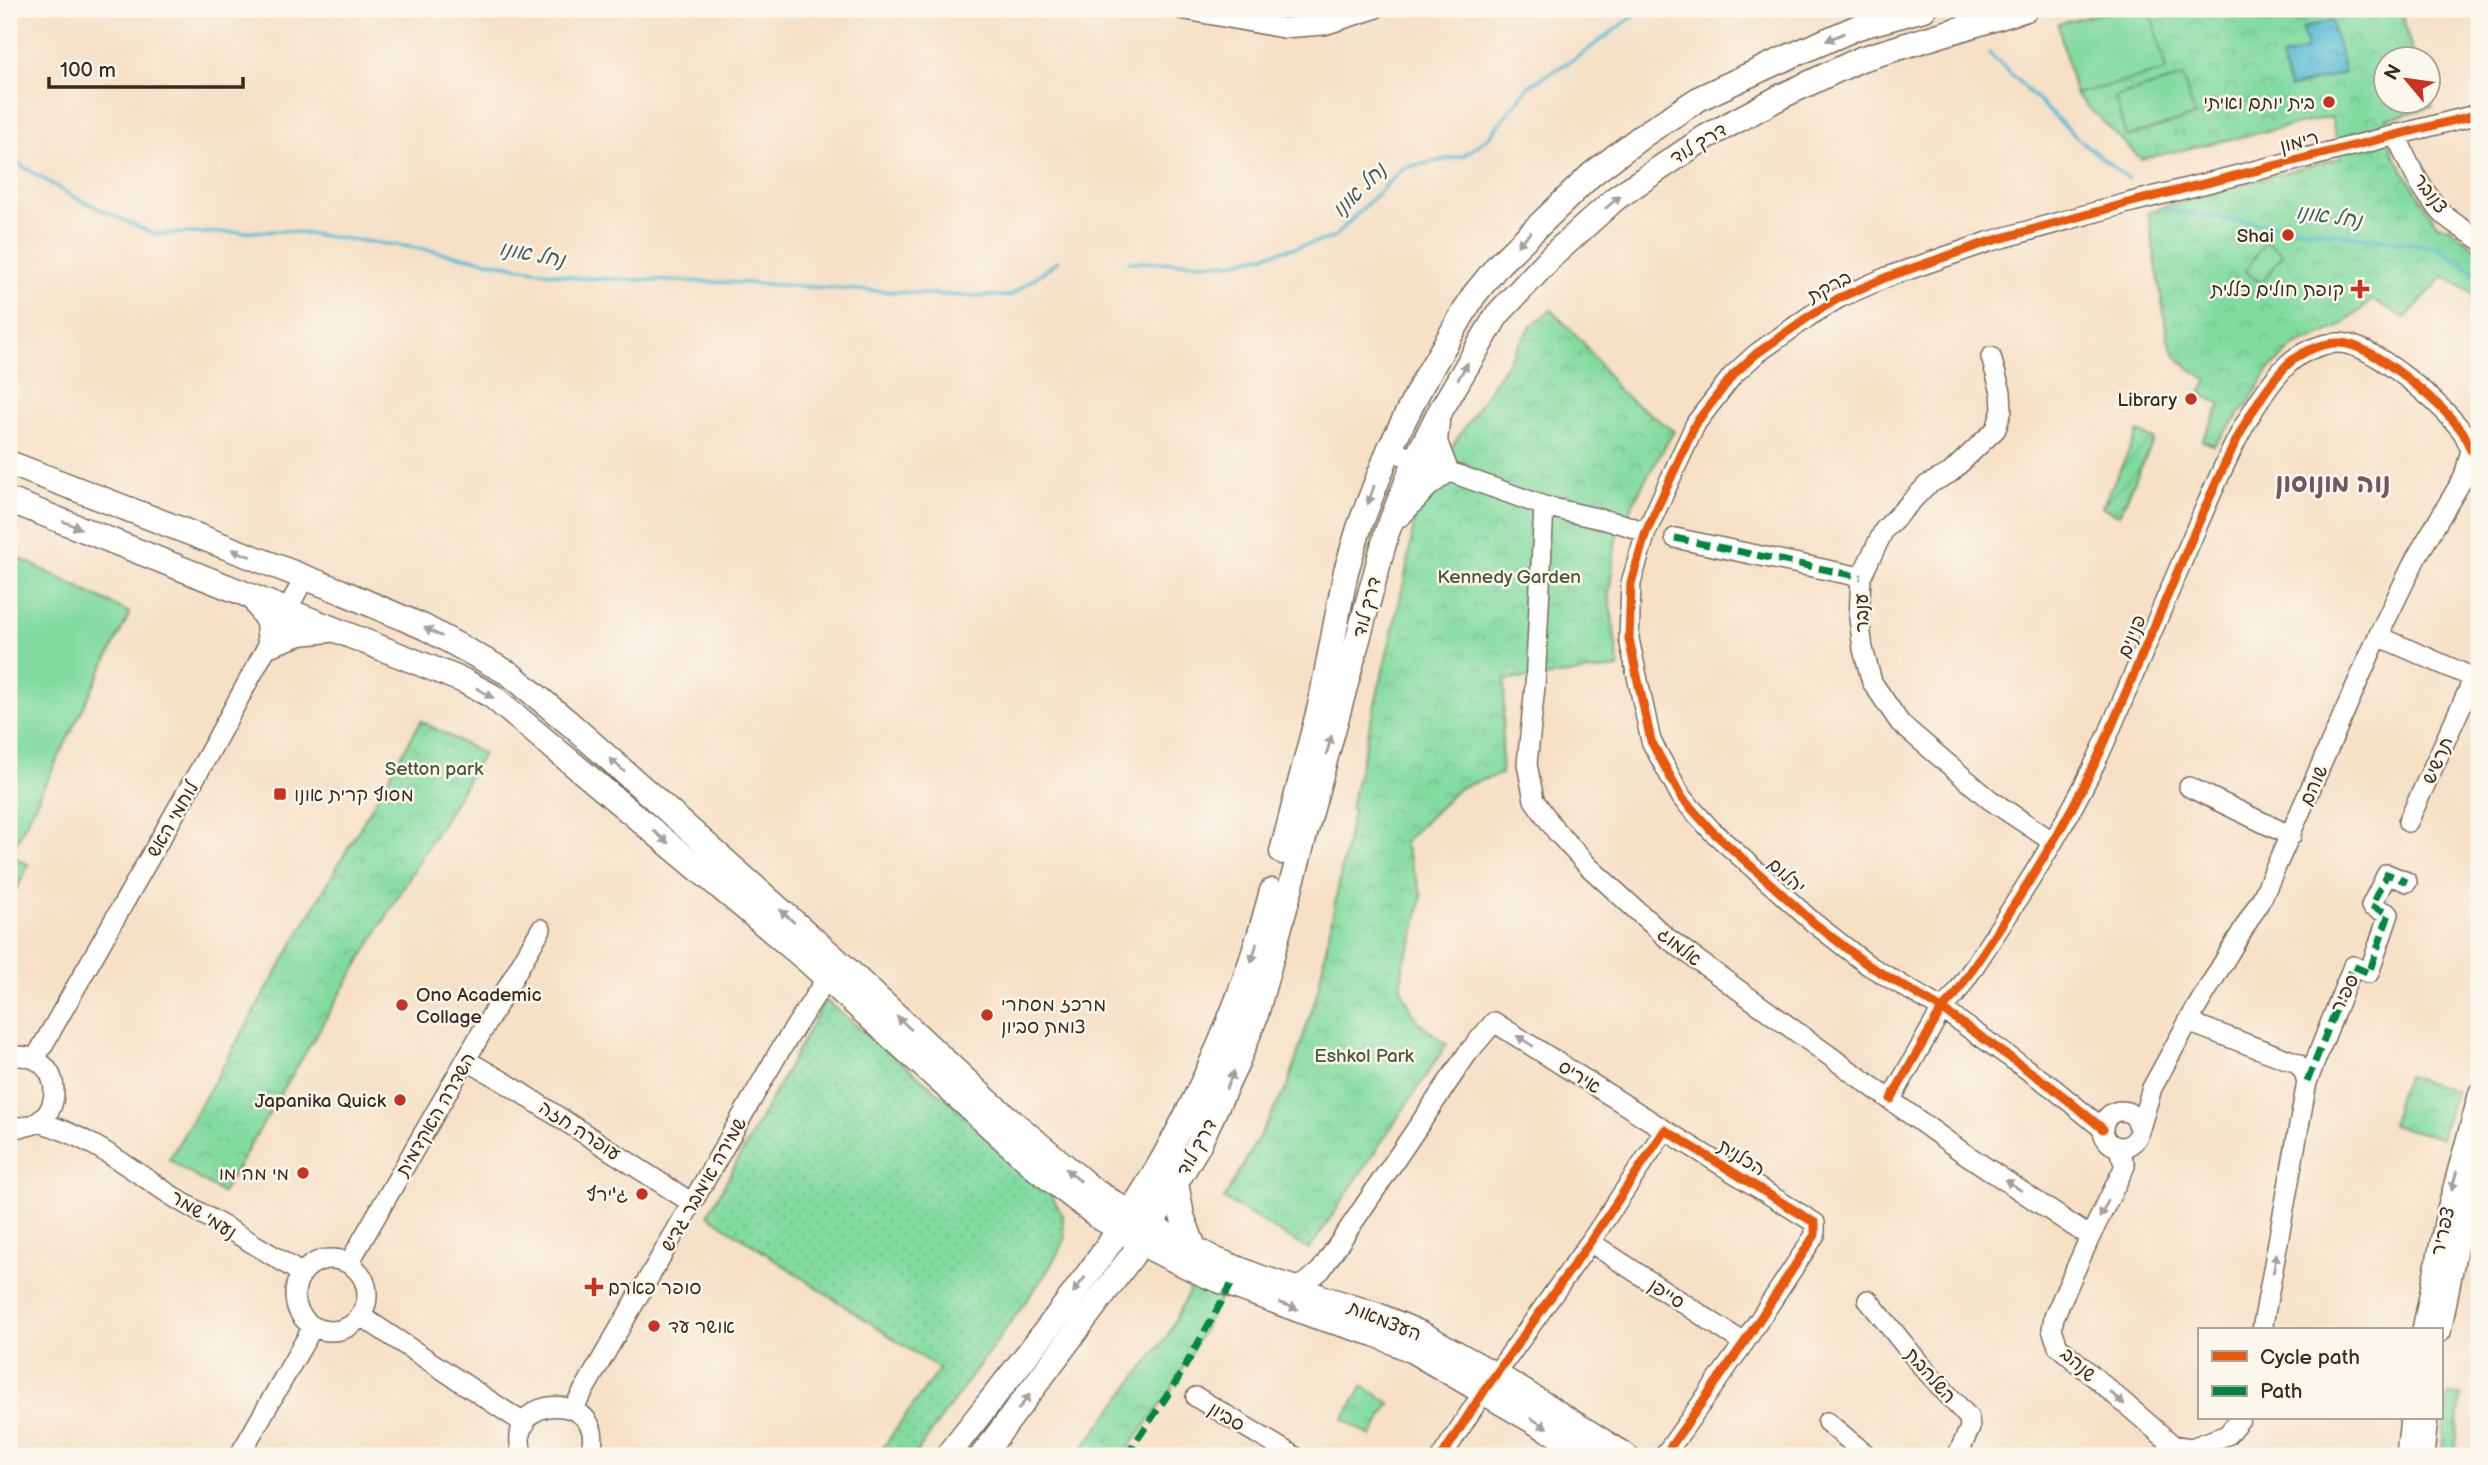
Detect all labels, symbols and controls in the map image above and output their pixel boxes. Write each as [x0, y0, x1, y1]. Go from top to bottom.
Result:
one-way arrow [1824, 31, 1845, 42]
scale bar [49, 46, 243, 90]
north arrow [2372, 46, 2442, 116]
text: 100 m [60, 58, 116, 83]
text: N [2380, 61, 2407, 84]
place label: בית יותם ואיתי [2203, 92, 2315, 115]
marker: בית יותם ואיתי [2321, 94, 2337, 110]
street label: דרך לוד [1666, 118, 1731, 170]
street label: רימון [2278, 127, 2321, 158]
water label: נחל אונו [1327, 157, 1393, 223]
street label: צנובר [2408, 169, 2452, 218]
one-way arrow [1604, 195, 1621, 210]
water label: נחל אונו [2294, 199, 2365, 234]
place label: Shai [2237, 225, 2274, 248]
marker: Shai [2280, 227, 2296, 243]
one-way arrow [1517, 230, 1533, 247]
water label: נחל אונו [497, 236, 569, 273]
street label: ברקת [1803, 266, 1856, 309]
place label: קופת חולים כללית [2210, 279, 2344, 302]
marker: קופת חולים כללית [2350, 279, 2370, 299]
one-way arrow [1457, 361, 1469, 381]
place label: Library [2117, 389, 2177, 412]
marker: Library [2183, 391, 2199, 407]
district label: נוה מונוסון [2275, 469, 2391, 500]
one-way arrow [1365, 485, 1376, 506]
one-way arrow [62, 520, 83, 531]
one-way arrow [231, 547, 252, 558]
park label: Kennedy Garden [1437, 566, 1581, 589]
street label: דרך לוד [1348, 574, 1387, 640]
street label: ענבר [1851, 593, 1874, 633]
street label: פנינים [2113, 612, 2152, 662]
one-way arrow [423, 627, 443, 639]
one-way arrow [475, 687, 495, 699]
street label: תרשיש [2418, 733, 2459, 788]
one-way arrow [1324, 734, 1334, 755]
park label: Setton park [385, 758, 484, 781]
one-way arrow [608, 758, 625, 773]
street label: שוהם [2295, 762, 2333, 809]
street label: לוחמי האש [142, 777, 205, 862]
place label: מסוף קרית אונו [294, 784, 414, 807]
marker: מסוף קרית אונו [272, 786, 288, 802]
one-way arrow [652, 829, 669, 844]
street label: יהלום [1762, 853, 1810, 899]
one-way arrow [778, 908, 796, 924]
street label: אלמוג [1652, 923, 1706, 971]
one-way arrow [1248, 942, 1258, 963]
street label: ספיר [2326, 971, 2364, 1017]
place label: Ono Academic Collage [416, 984, 542, 1029]
place label: מרכז מסחרי צומת סביון [1001, 994, 1106, 1039]
marker: Ono Academic Collage [394, 997, 410, 1013]
marker: מרכז מסחרי צומת סביון [979, 1007, 995, 1023]
one-way arrow [895, 1015, 913, 1031]
one-way arrow [1515, 1035, 1534, 1048]
park label: Eshkol Park [1314, 1045, 1415, 1068]
street label: השדרה האקדמית [391, 1049, 481, 1182]
street label: איריס [1554, 1055, 1605, 1099]
one-way arrow [1224, 1070, 1236, 1090]
place label: Japanika Quick [255, 1090, 387, 1113]
marker: Japanika Quick [392, 1092, 408, 1108]
street label: עופרה חזה [534, 1096, 624, 1166]
street label: שמירה אימבר גדיש [656, 1113, 752, 1256]
street label: דרך לוד [1172, 1115, 1222, 1180]
street label: הכלנית [1713, 1135, 1769, 1182]
place label: מי מה מו [219, 1163, 289, 1186]
marker: מי מה מו [295, 1165, 311, 1181]
one-way arrow [1065, 1167, 1083, 1182]
one-way arrow [2448, 1170, 2459, 1192]
one-way arrow [2004, 1178, 2022, 1192]
place label: ג'ירף [586, 1184, 628, 1207]
street label: נעמי שמר [166, 1186, 240, 1245]
marker: ג'ירף [634, 1186, 650, 1202]
one-way arrow [2098, 1199, 2109, 1219]
street label: צפריר [2427, 1205, 2460, 1258]
one-way arrow [2270, 1252, 2281, 1274]
street label: סייפן [1644, 1274, 1688, 1314]
one-way arrow [1073, 1276, 1087, 1294]
place label: סופר פארם [608, 1277, 702, 1300]
marker: סופר פארם [586, 1279, 602, 1295]
street label: העצמאות [1343, 1296, 1425, 1347]
one-way arrow [1279, 1301, 1300, 1312]
place label: אושר עד [668, 1316, 735, 1339]
marker: אושר עד [646, 1318, 662, 1334]
legend [2198, 1328, 2442, 1420]
street label: שנהב [2055, 1343, 2101, 1387]
street label: השלהבת [1900, 1344, 1960, 1408]
text: Cycle path [2260, 1345, 2360, 1370]
text: Path [2260, 1379, 2302, 1404]
one-way arrow [2108, 1390, 2126, 1406]
one-way arrow [1016, 1393, 1030, 1411]
street label: סביון [1204, 1398, 1249, 1437]
one-way arrow [1529, 1417, 1549, 1429]

